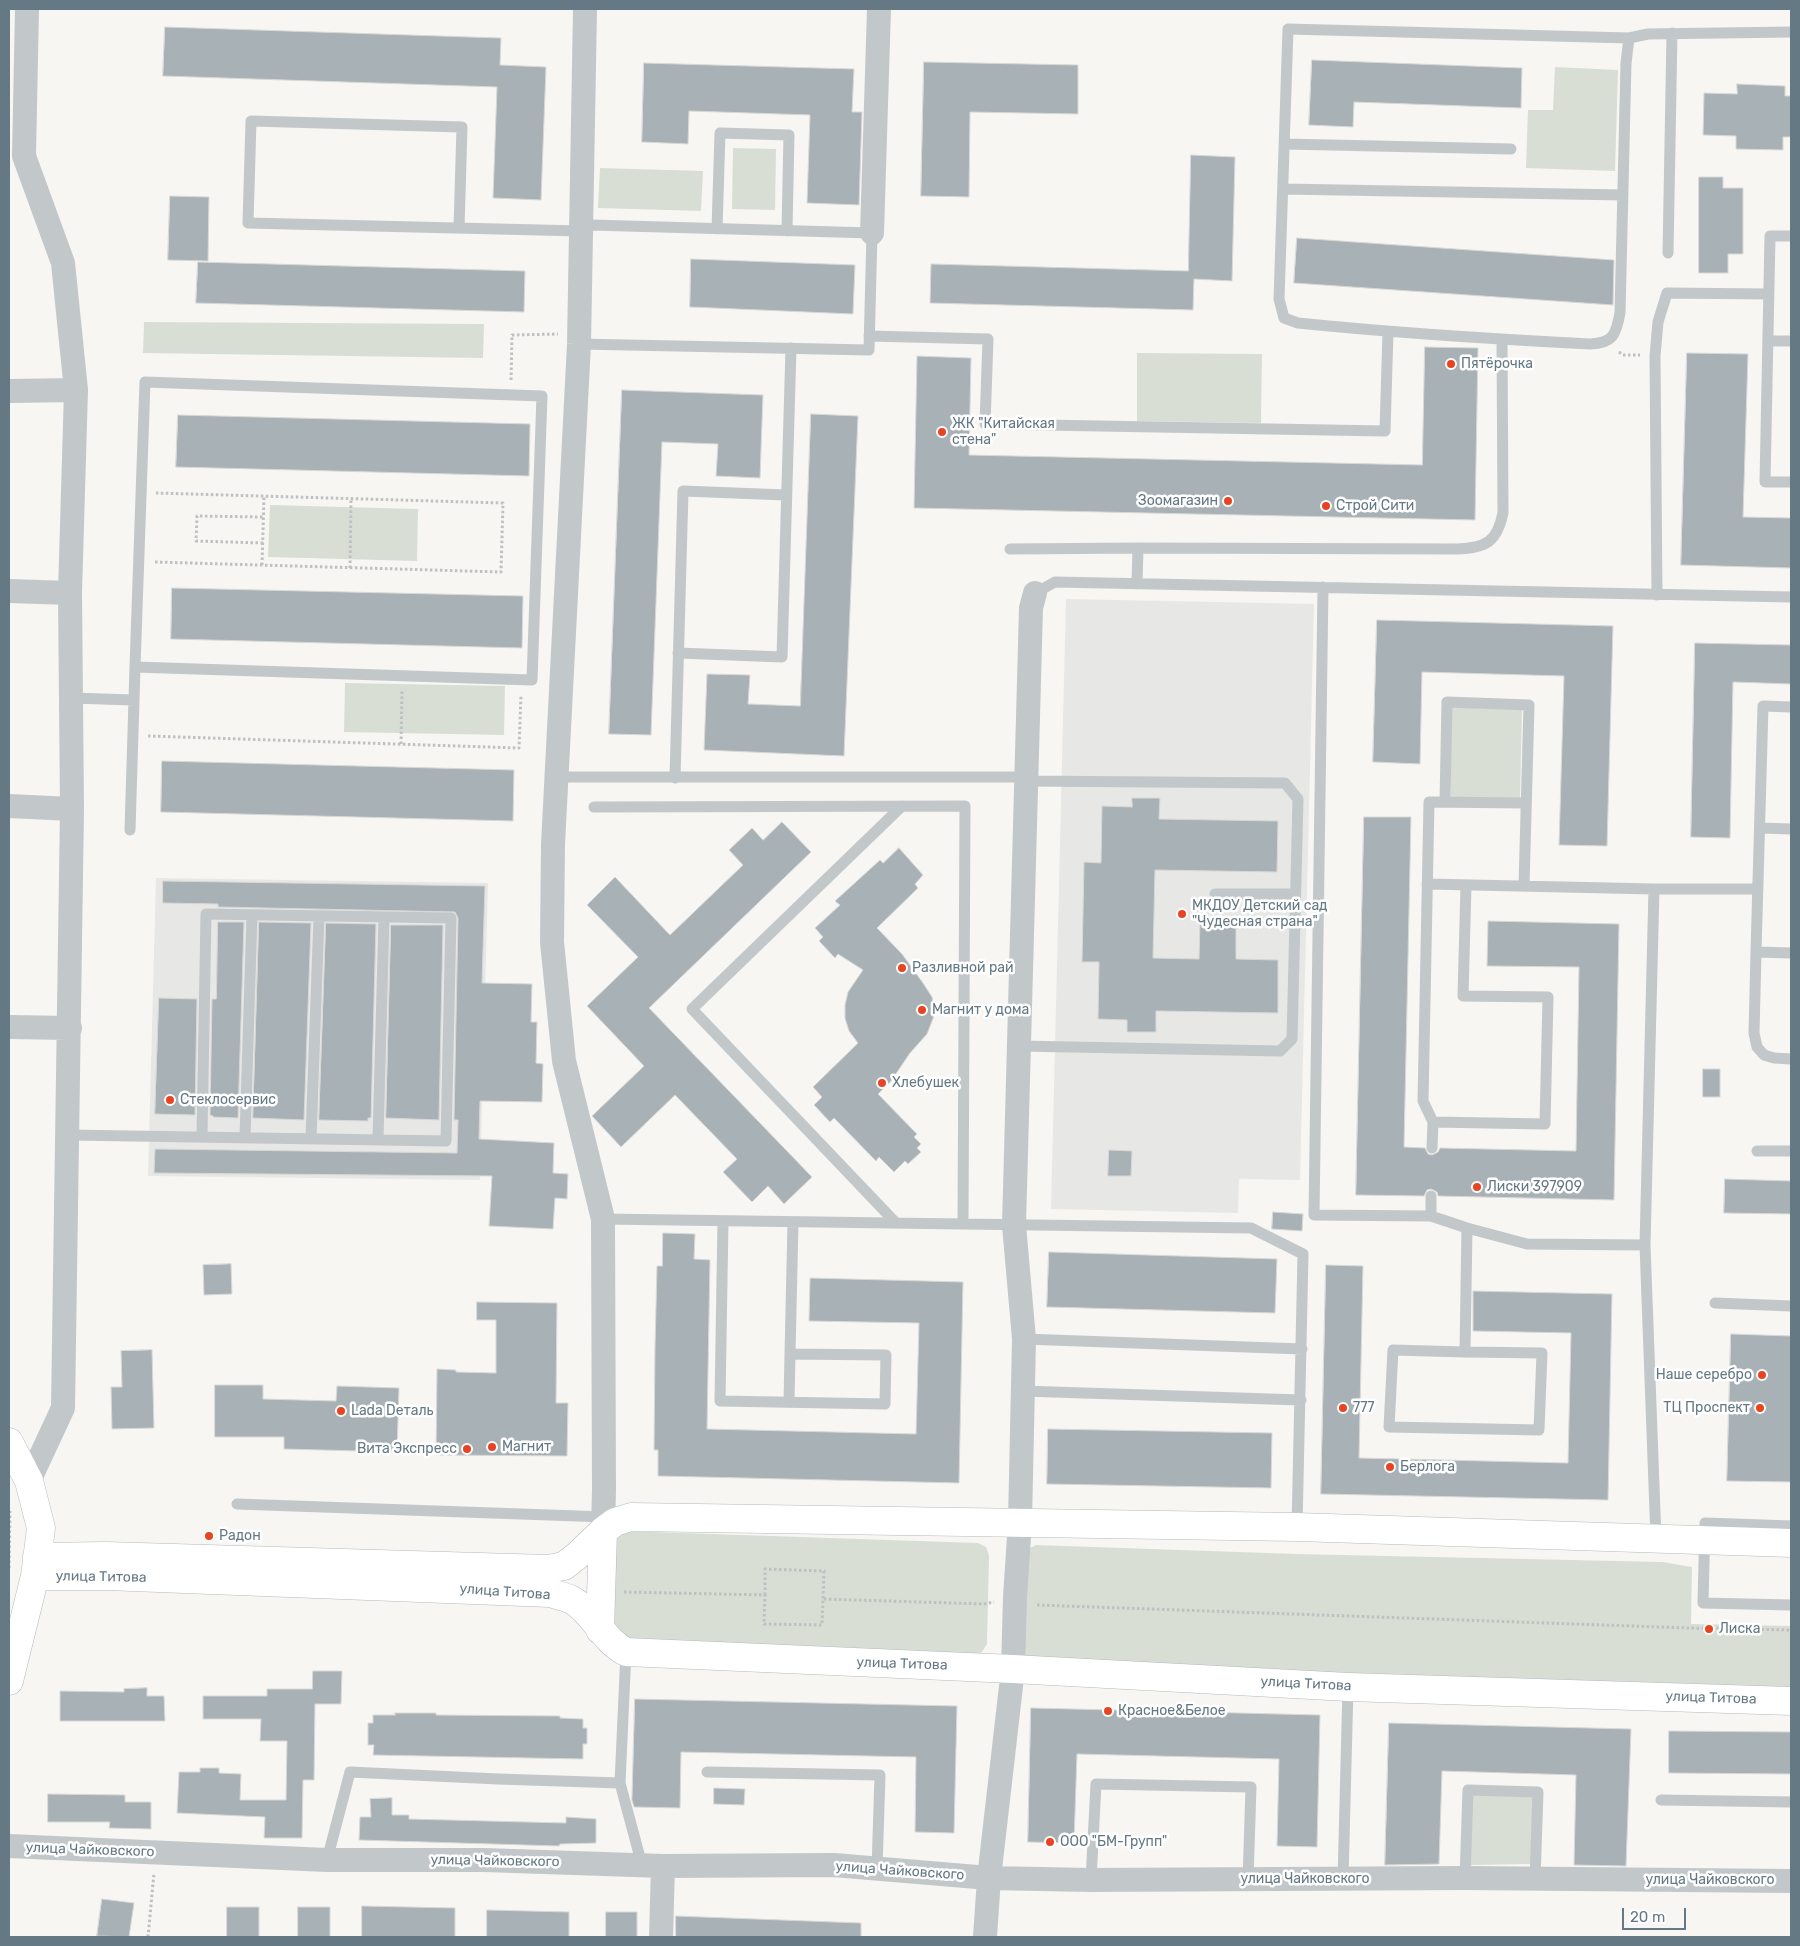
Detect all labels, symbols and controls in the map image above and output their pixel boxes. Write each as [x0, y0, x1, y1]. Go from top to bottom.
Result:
place label: Пятёрочка [1461, 356, 1533, 372]
marker: Пятёрочка [1445, 358, 1457, 370]
place label: ЖК "Китайская стена" [952, 416, 1055, 448]
marker: ЖК "Китайская стена" [936, 426, 948, 438]
place label: Зоомагазин [1138, 493, 1218, 509]
marker: Зоомагазин [1222, 495, 1234, 507]
place label: Строй Сити [1336, 498, 1414, 514]
marker: Строй Сити [1320, 500, 1332, 512]
place label: МКДОУ Детский сад "Чудесная страна" [1192, 898, 1328, 930]
marker: МКДОУ Детский сад "Чудесная страна" [1176, 908, 1188, 920]
place label: Разливной рай [912, 960, 1013, 976]
marker: Разливной рай [896, 962, 908, 974]
place label: Магнит у дома [932, 1002, 1029, 1018]
marker: Магнит у дома [916, 1004, 928, 1016]
place label: Хлебушек [892, 1075, 959, 1091]
marker: Хлебушек [876, 1077, 888, 1089]
place label: Стеклосервис [180, 1092, 276, 1108]
marker: Стеклосервис [164, 1094, 176, 1106]
place label: Лиски 397909 [1487, 1179, 1582, 1195]
marker: Лиски 397909 [1471, 1181, 1483, 1193]
place label: Наше серебро [1656, 1367, 1752, 1383]
marker: Наше серебро [1756, 1369, 1768, 1381]
place label: 777 [1353, 1400, 1375, 1416]
place label: ТЦ Проспект [1663, 1400, 1750, 1416]
marker: 777 [1337, 1402, 1349, 1414]
marker: ТЦ Проспект [1754, 1402, 1766, 1414]
place label: Lada Dеталь [351, 1403, 434, 1419]
marker: Lada Dеталь [335, 1405, 347, 1417]
place label: Магнит [502, 1439, 551, 1455]
place label: Вита Экспресс [357, 1441, 457, 1457]
marker: Магнит [486, 1441, 498, 1453]
marker: Вита Экспресс [461, 1443, 473, 1455]
place label: Берлога [1400, 1459, 1455, 1475]
marker: Берлога [1384, 1461, 1396, 1473]
place label: Радон [219, 1528, 261, 1544]
marker: Радон [203, 1530, 215, 1542]
street label: улица Титова [55, 1568, 147, 1586]
street label: улица Титова [459, 1580, 551, 1604]
place label: Лиска [1719, 1621, 1760, 1637]
marker: Лиска [1703, 1623, 1715, 1635]
street label: улица Титова [856, 1654, 948, 1674]
street label: улица Титова [1260, 1673, 1352, 1695]
street label: улица Титова [1665, 1688, 1757, 1708]
place label: Красное&Белое [1118, 1703, 1226, 1719]
marker: Красное&Белое [1102, 1705, 1114, 1717]
place label: ООО "БМ-Групп" [1060, 1834, 1167, 1850]
marker: ООО "БМ-Групп" [1044, 1836, 1056, 1848]
street label: улица Чайковского [25, 1839, 155, 1861]
street label: улица Чайковского [430, 1851, 560, 1871]
street label: улица Чайковского [835, 1858, 965, 1884]
street label: улица Чайковского [1240, 1871, 1370, 1887]
street label: улица Чайковского [1645, 1872, 1775, 1888]
scale bar [1625, 1898, 1689, 1930]
text: 20 m [1630, 1908, 1665, 1926]

